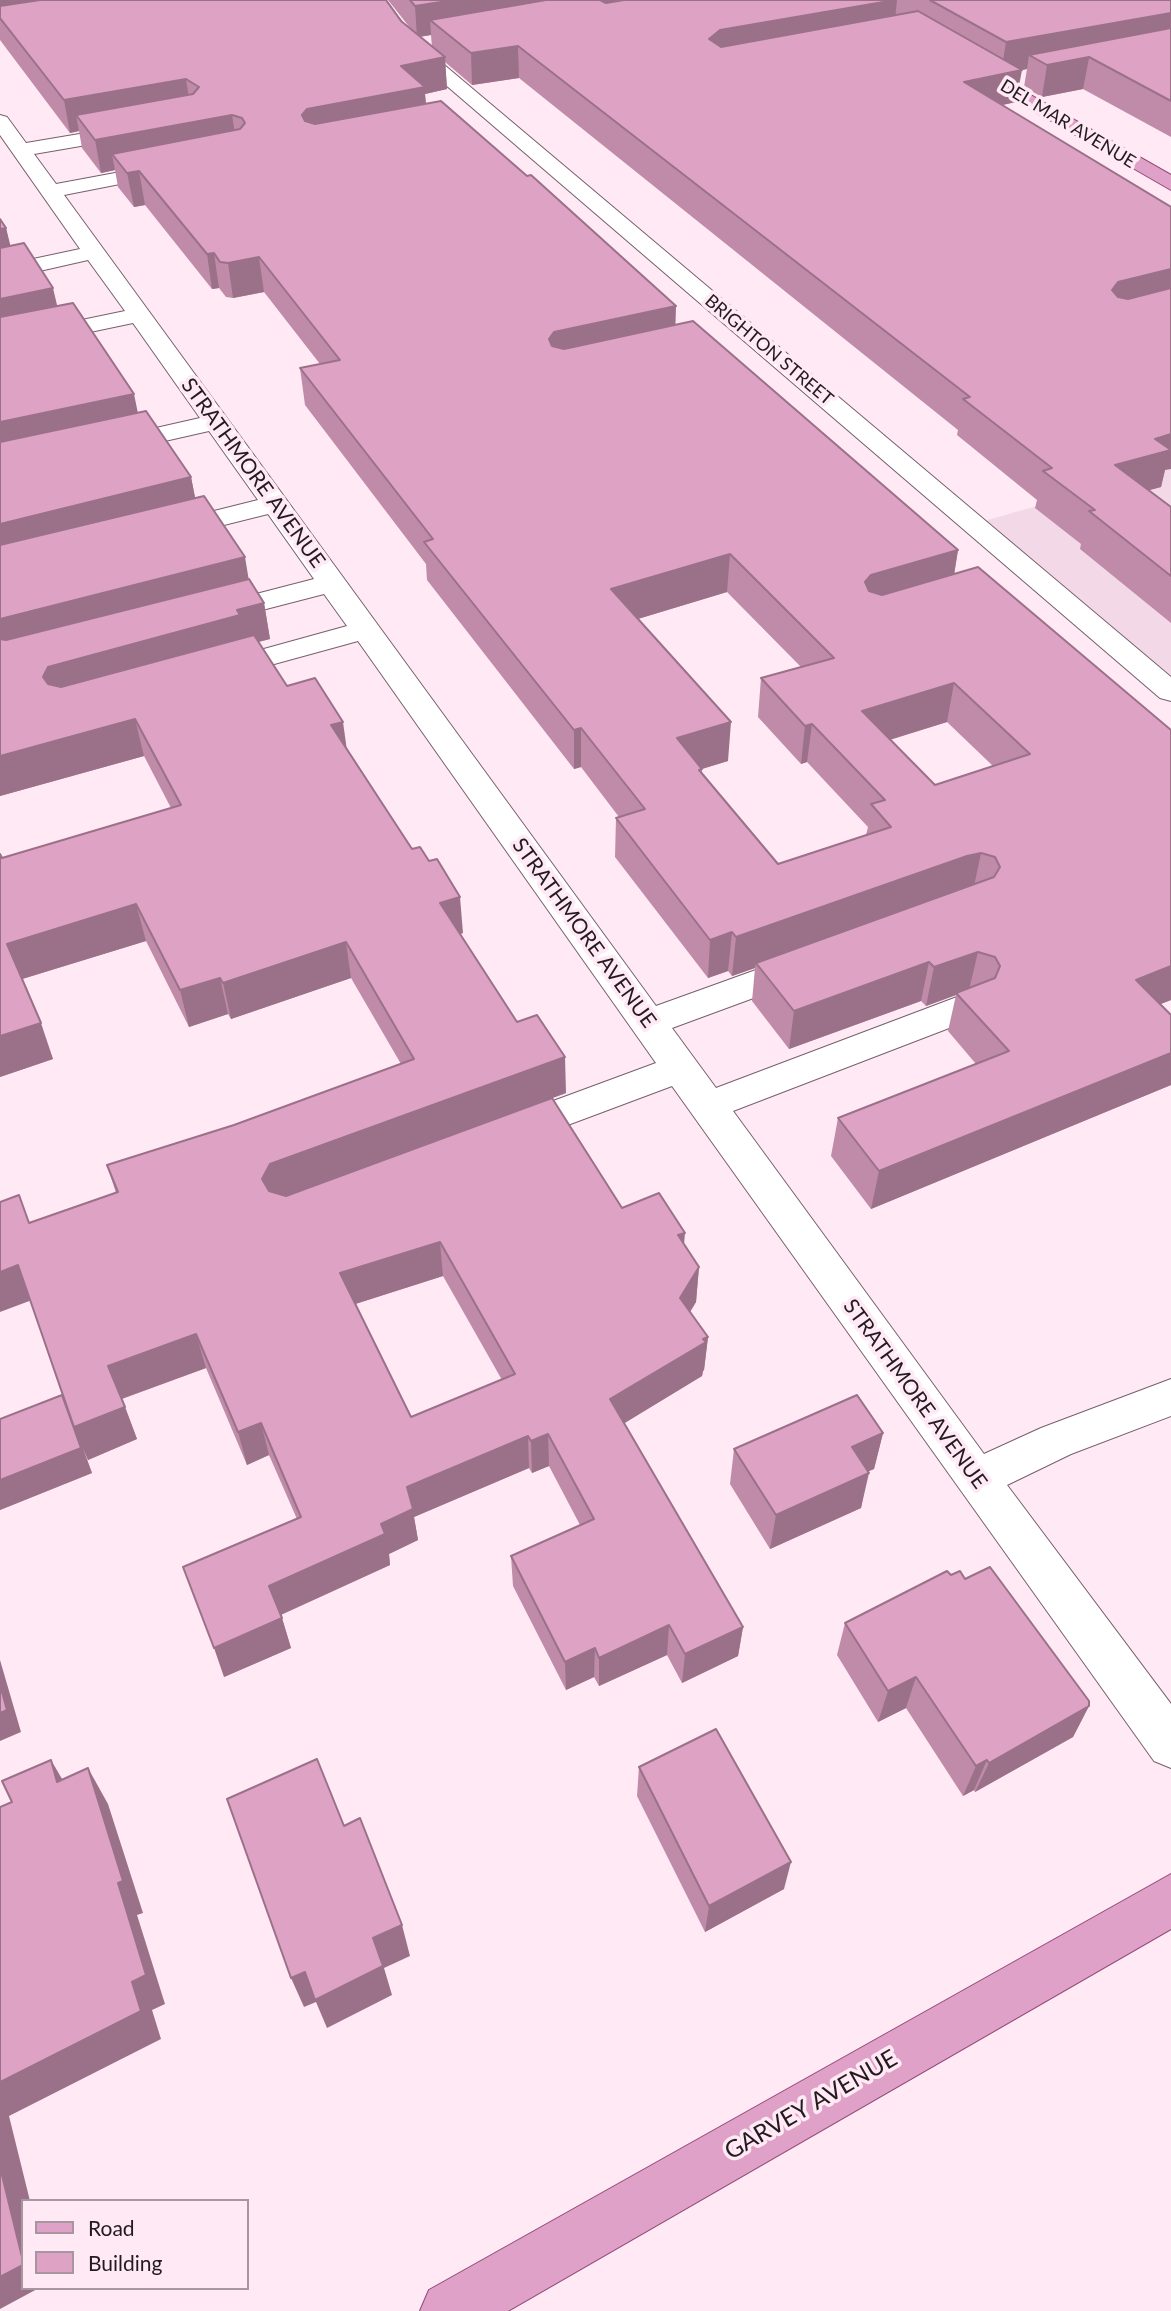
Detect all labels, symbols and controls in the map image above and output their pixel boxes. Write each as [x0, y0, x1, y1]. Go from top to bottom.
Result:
street label: DEL MAR AVENUE [996, 75, 1140, 173]
street label: BRIGHTON STREET [700, 290, 838, 410]
street label: STRATHMORE AVENUE [176, 373, 330, 573]
street label: STRATHMORE AVENUE [507, 833, 661, 1033]
street label: STRATHMORE AVENUE [838, 1294, 992, 1494]
street label: GARVEY AVENUE [720, 2044, 902, 2166]
legend [21, 2199, 248, 2290]
text: Road [88, 2215, 135, 2240]
text: Building [88, 2250, 163, 2275]

